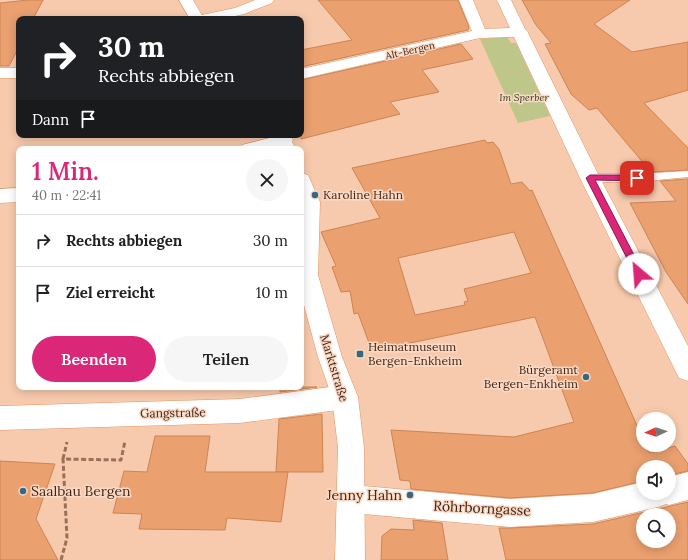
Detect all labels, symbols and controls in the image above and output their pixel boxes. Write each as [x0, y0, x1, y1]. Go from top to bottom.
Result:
text: 30 m [98, 29, 165, 65]
icon: right [32, 32, 84, 84]
street label: Alt-Bergen [383, 38, 436, 63]
text: Rechts abbiegen [98, 64, 235, 87]
park label: Im Sperber [499, 91, 549, 104]
icon: arrive [77, 108, 99, 130]
text: Dann [32, 110, 69, 129]
text: 1 Min. [32, 156, 99, 187]
button: close [246, 159, 288, 201]
pin [620, 161, 654, 195]
icon: arrive [626, 167, 648, 189]
text: 40 m · 22:41 [32, 187, 101, 204]
place label: Karoline Hahn [323, 187, 403, 202]
marker: Karoline Hahn [310, 190, 320, 200]
icon: right [32, 230, 54, 252]
text: Rechts abbiegen [66, 231, 182, 250]
text: 30 m [253, 231, 288, 250]
position arrow [618, 253, 660, 295]
icon: arrive [32, 282, 54, 304]
text: Ziel erreicht [66, 283, 155, 302]
text: 10 m [256, 283, 288, 302]
street label: Marktstraße [317, 332, 352, 404]
button: Beenden [32, 336, 156, 382]
button: Teilen [164, 336, 288, 382]
place label: Heimatmuseum Bergen-Enkheim [368, 339, 462, 368]
marker: Heimatmuseum Bergen-Enkheim [355, 349, 365, 359]
place label: Bürgeramt Bergen-Enkheim [484, 362, 578, 391]
marker: Bürgeramt Bergen-Enkheim [581, 372, 591, 382]
street label: Gangstraße [140, 404, 206, 421]
north arrow [636, 412, 676, 452]
map controls [636, 412, 676, 548]
button: sound [636, 460, 676, 500]
place label: Saalbau Bergen [31, 482, 131, 500]
marker: Saalbau Bergen [18, 486, 28, 496]
place label: Jenny Hahn [326, 486, 402, 504]
marker: Jenny Hahn [405, 490, 415, 500]
street label: Röhrborngasse [433, 496, 532, 520]
button: search [636, 508, 676, 548]

